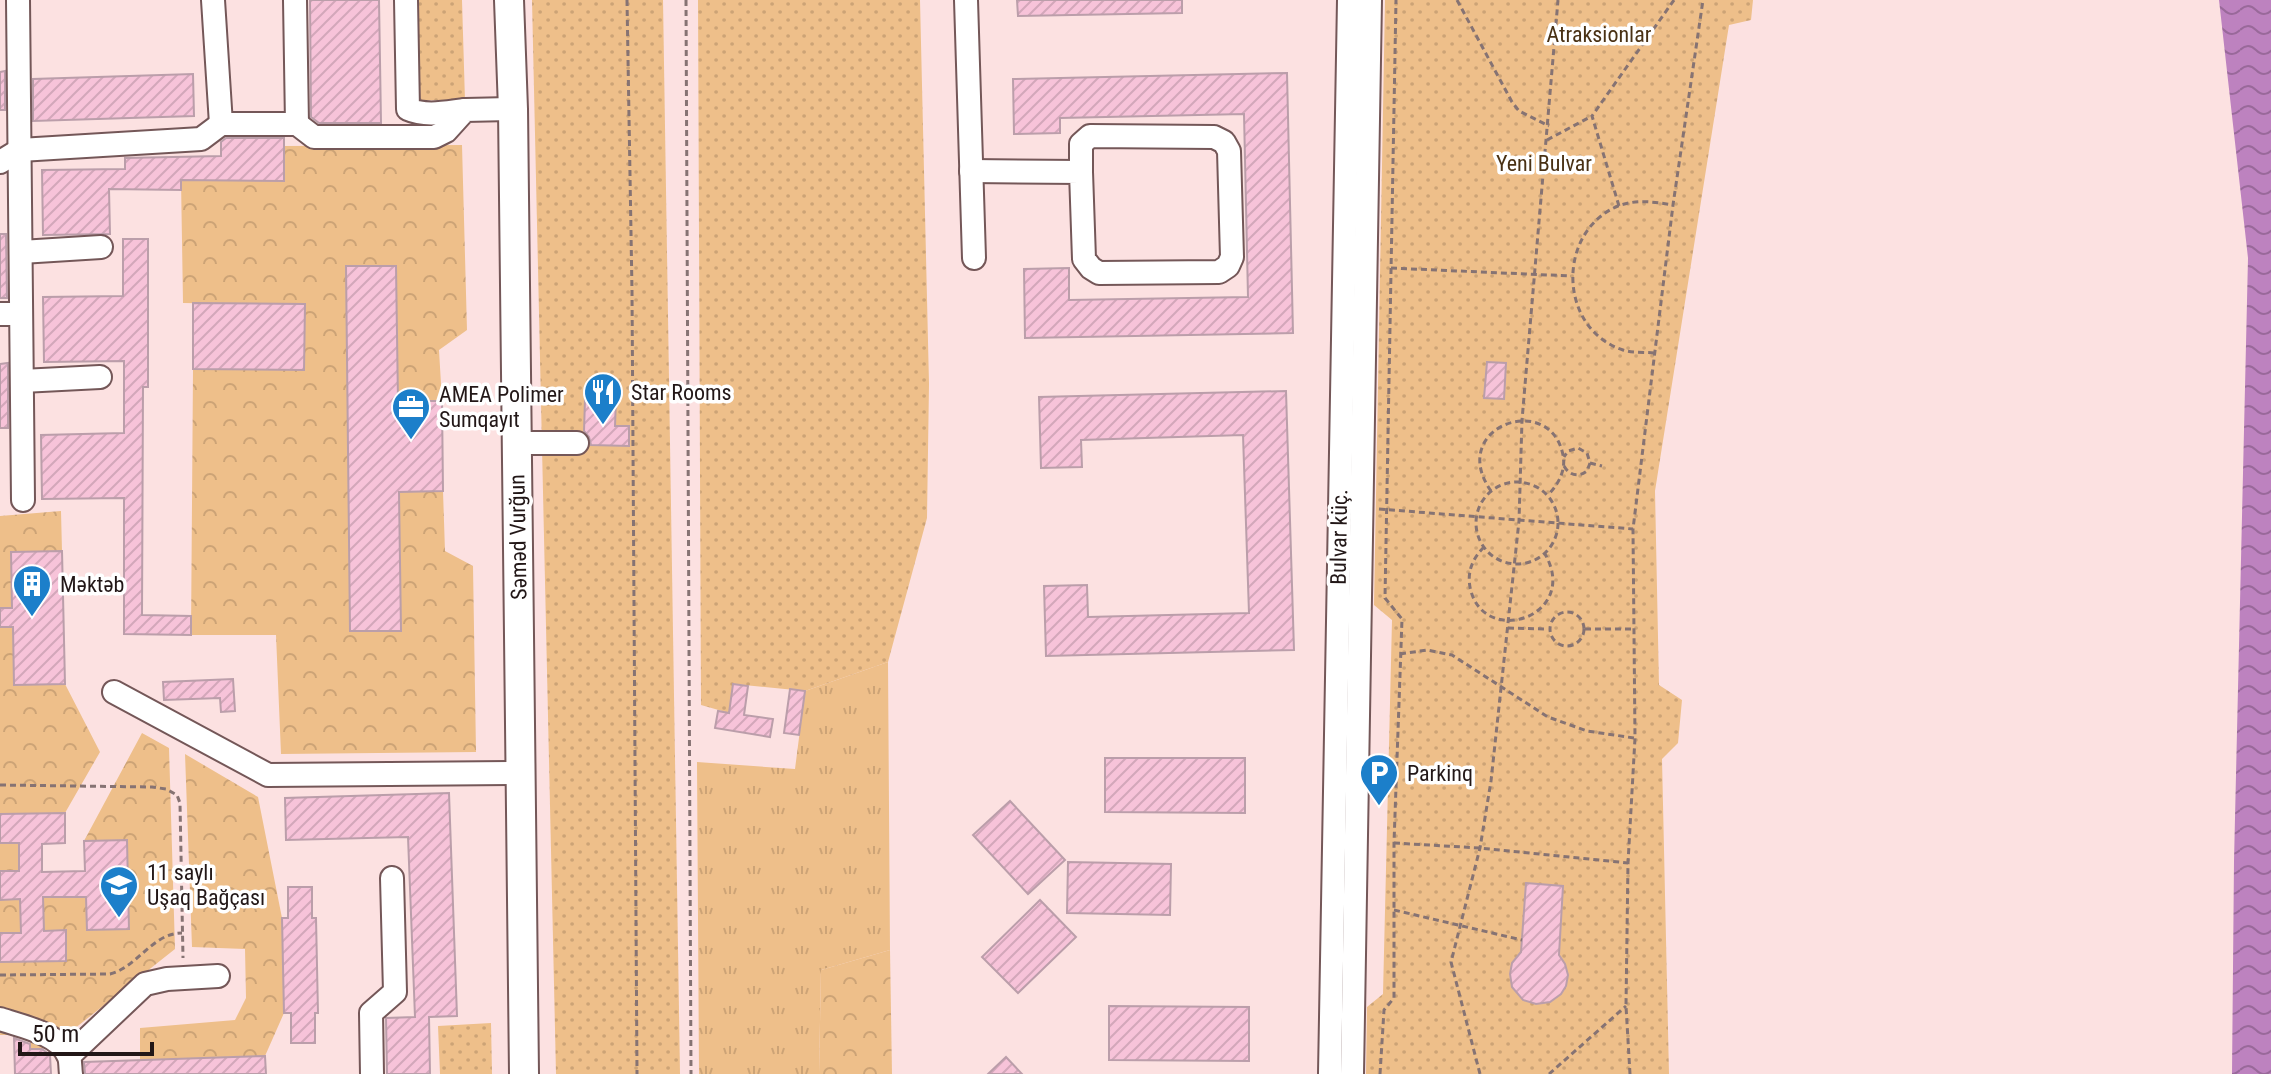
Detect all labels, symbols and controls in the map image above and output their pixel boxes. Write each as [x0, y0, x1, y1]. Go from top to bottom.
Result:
park label: Atraksionlar [1547, 22, 1652, 47]
park label: Yeni Bulvar [1496, 151, 1592, 176]
restaurant icon: Star Rooms [582, 371, 624, 426]
place label: Star Rooms [631, 380, 732, 405]
place label: AMEA Polimer Sumqayıt [439, 382, 564, 432]
office icon: AMEA Polimer Sumqayıt [390, 386, 432, 441]
street label: Səməd Vurğun [504, 474, 532, 600]
street label: Bulvar küç. [1326, 489, 1352, 585]
building icon: Məktəb [11, 563, 53, 618]
place label: Məktəb [60, 572, 124, 597]
parking icon: Parkinq [1358, 752, 1400, 807]
place label: Parkinq [1407, 761, 1473, 786]
place label: 11 saylı Uşaq Bağçası [147, 860, 265, 910]
school or university icon: 11 saylı Uşaq Bağçası [98, 864, 140, 919]
scale bar [20, 1006, 152, 1056]
text: 50 m [32, 1020, 79, 1048]

